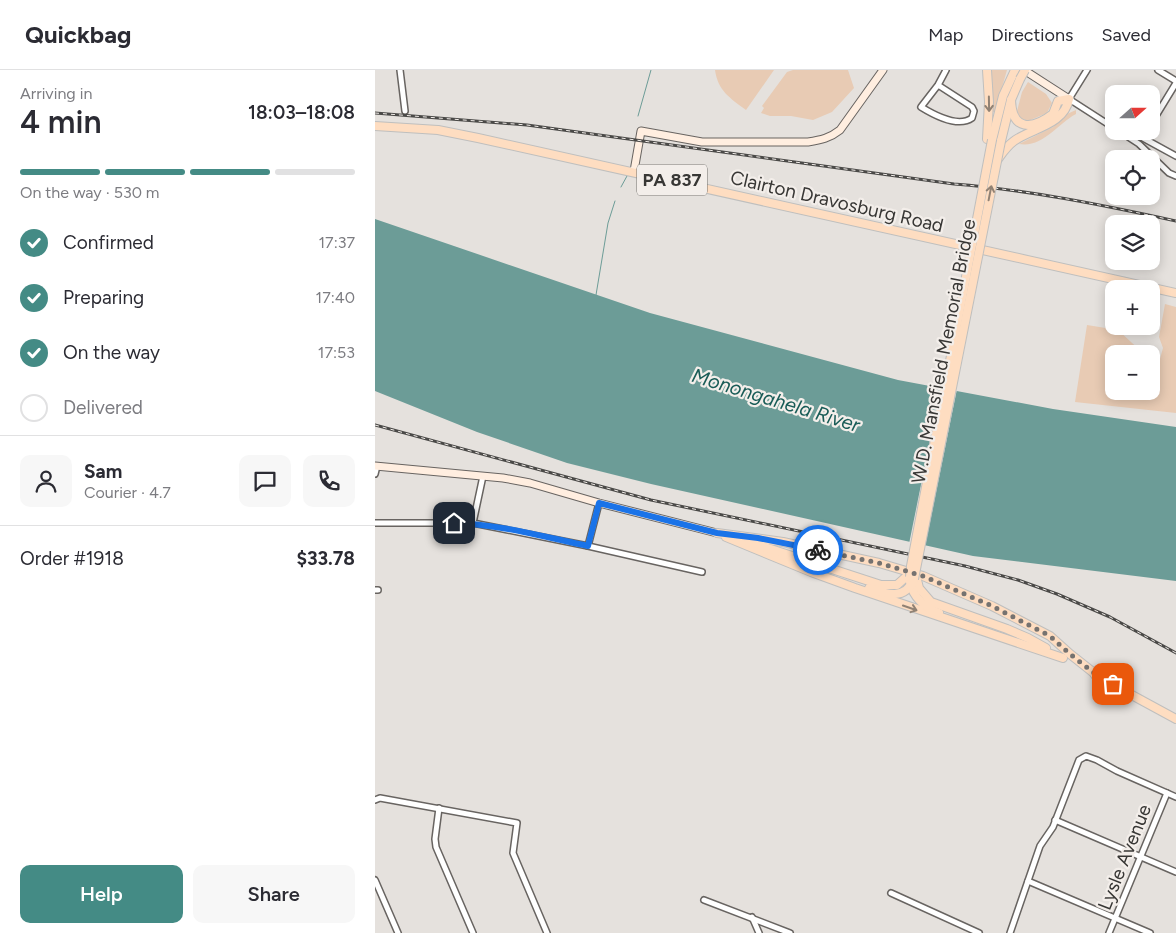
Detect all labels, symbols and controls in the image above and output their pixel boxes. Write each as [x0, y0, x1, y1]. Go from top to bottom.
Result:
text: Quickbag [25, 20, 131, 49]
text: Map [928, 24, 963, 46]
text: Directions [991, 24, 1073, 46]
text: Saved [1101, 24, 1151, 46]
text: Arriving in [20, 84, 92, 103]
north arrow [1105, 85, 1160, 140]
map controls [1105, 85, 1160, 400]
one-way arrow [984, 96, 994, 112]
text: 18:03–18:08 [248, 101, 355, 124]
text: 4 min [20, 103, 102, 141]
button: locate [1105, 150, 1160, 205]
road number: PA 837 [637, 164, 707, 196]
street label: Clairton Dravosburg Road [728, 166, 946, 237]
text: On the way · 530 m [20, 183, 159, 202]
one-way arrow [986, 185, 996, 201]
button: layers [1105, 215, 1160, 270]
street label: W.D. Mansfield Memorial Bridge [907, 217, 980, 485]
icon: check [20, 229, 48, 257]
text: Confirmed [63, 231, 154, 254]
text: 17:37 [318, 233, 355, 252]
button: + [1105, 280, 1160, 335]
icon: check [20, 284, 48, 312]
text: Preparing [63, 286, 144, 309]
text: 17:40 [316, 288, 355, 307]
icon: check [20, 339, 48, 367]
text: On the way [63, 341, 160, 364]
text: 17:53 [318, 343, 355, 362]
button: − [1105, 345, 1160, 400]
water label: Monongahela River [689, 363, 864, 437]
text: Delivered [63, 396, 143, 419]
button: person [20, 455, 72, 507]
button: chat [239, 455, 291, 507]
button: phone [303, 455, 355, 507]
text: Sam [84, 460, 122, 483]
text: Courier · 4.7 [84, 483, 171, 502]
pin [433, 502, 475, 544]
icon: home [440, 509, 468, 537]
courier [793, 525, 843, 575]
icon: bike [804, 536, 832, 564]
text: Order #1918 [20, 547, 124, 570]
text: $33.78 [296, 547, 355, 570]
one-way arrow [901, 603, 917, 613]
pin [1092, 663, 1134, 705]
icon: bag [1099, 670, 1127, 698]
street label: Lysle Avenue [1093, 801, 1156, 913]
button: Help [20, 865, 183, 923]
button: Share [193, 865, 355, 923]

